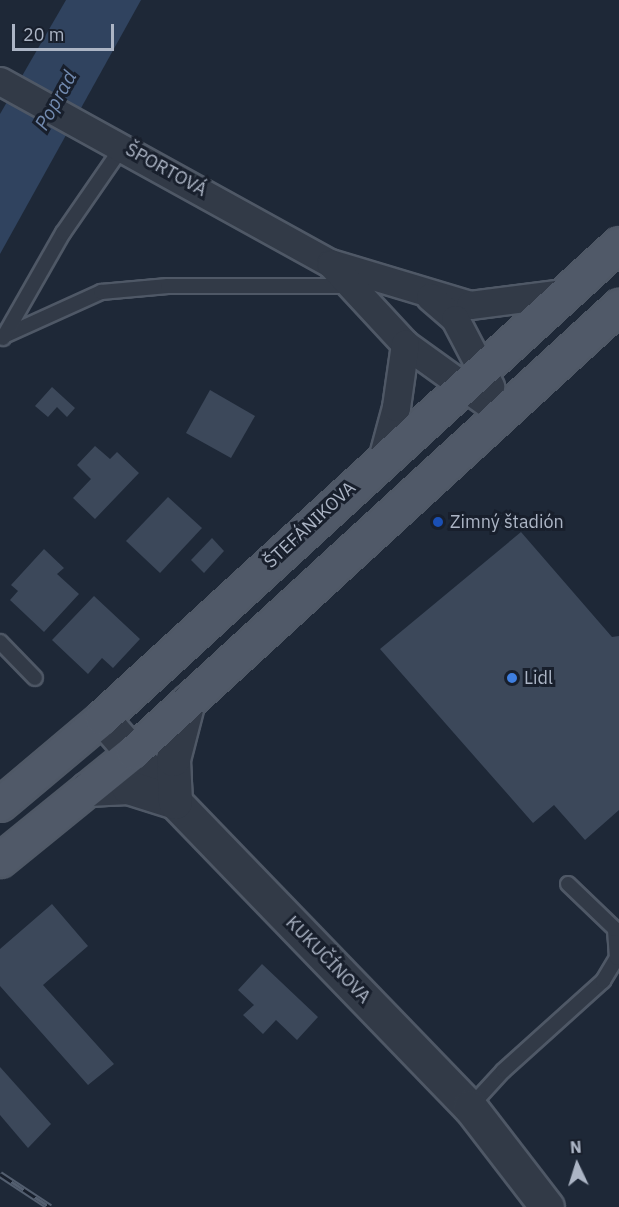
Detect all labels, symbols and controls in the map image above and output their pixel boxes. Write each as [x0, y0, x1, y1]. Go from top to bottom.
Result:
scale bar [15, 12, 117, 50]
text: 20 m [23, 23, 65, 46]
water label: Poprad [29, 66, 81, 134]
street label: ŠPORTOVÁ [122, 139, 210, 201]
street label: ŠTEFÁNIKOVA [260, 477, 360, 573]
place label: Zimný štadión [450, 511, 564, 533]
marker: Zimný štadión [431, 515, 445, 529]
place label: Lidl [524, 667, 553, 689]
marker: Lidl [505, 671, 519, 685]
street label: KUKUČÍNOVA [281, 912, 375, 1008]
north arrow [547, 1135, 607, 1195]
text: N [569, 1137, 582, 1157]

